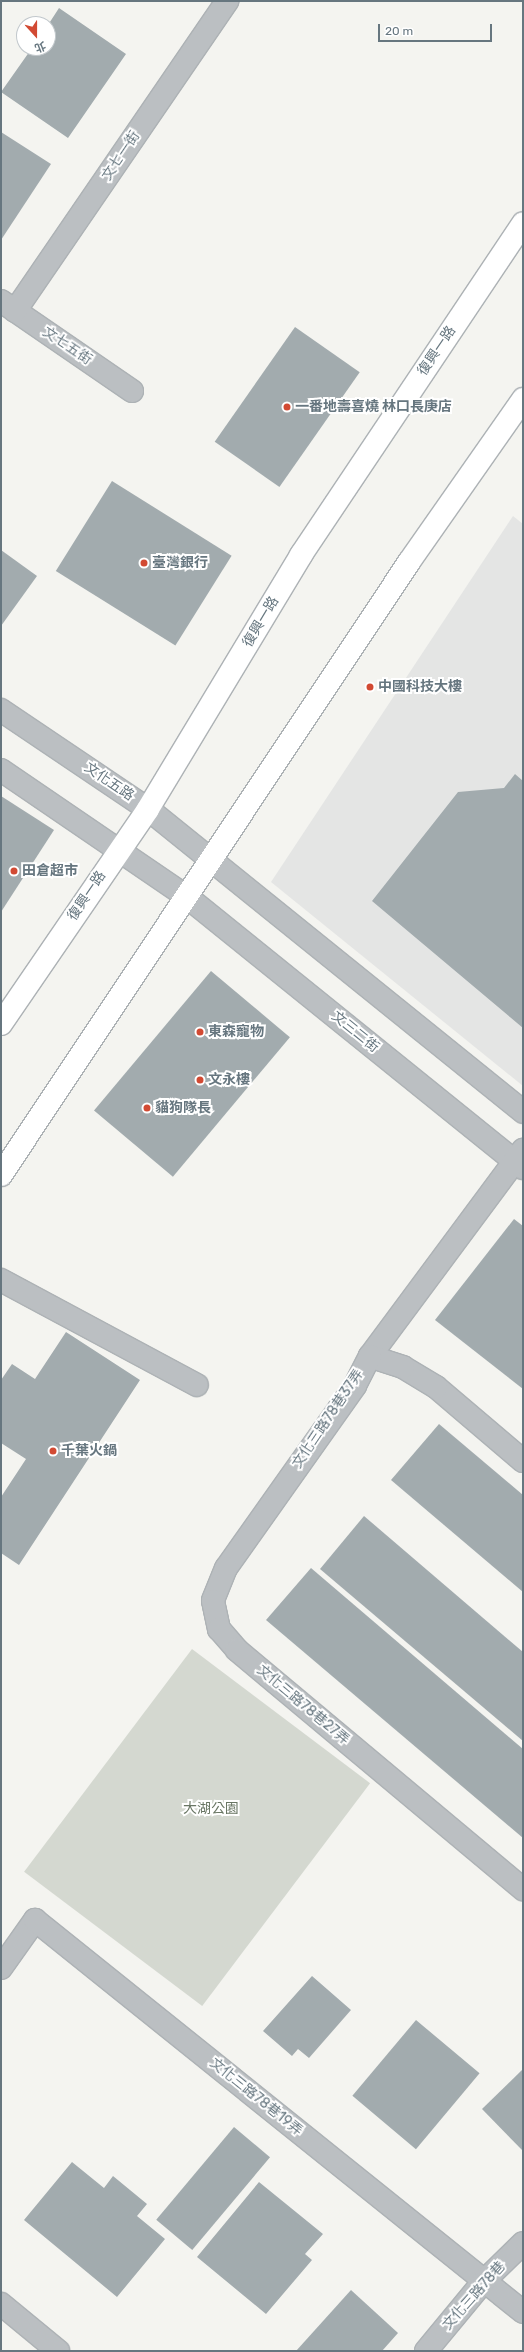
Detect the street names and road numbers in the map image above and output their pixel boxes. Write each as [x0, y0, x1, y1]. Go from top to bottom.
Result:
street label: 文七一街 [98, 128, 144, 184]
street label: 文七五街 [39, 323, 95, 369]
street label: 復興一路 [414, 323, 460, 379]
street label: 復興一路 [239, 594, 283, 650]
street label: 文化五路 [81, 759, 137, 805]
street label: 復興一路 [64, 868, 110, 924]
street label: 文三二街 [328, 1008, 382, 1056]
street label: 文化三路78巷37弄 [289, 1366, 367, 1472]
street label: 文化三路78巷27弄 [253, 1661, 353, 1749]
street label: 文化三路78巷19弄 [206, 2054, 306, 2140]
street label: 文化三路78巷 [439, 2258, 509, 2334]

